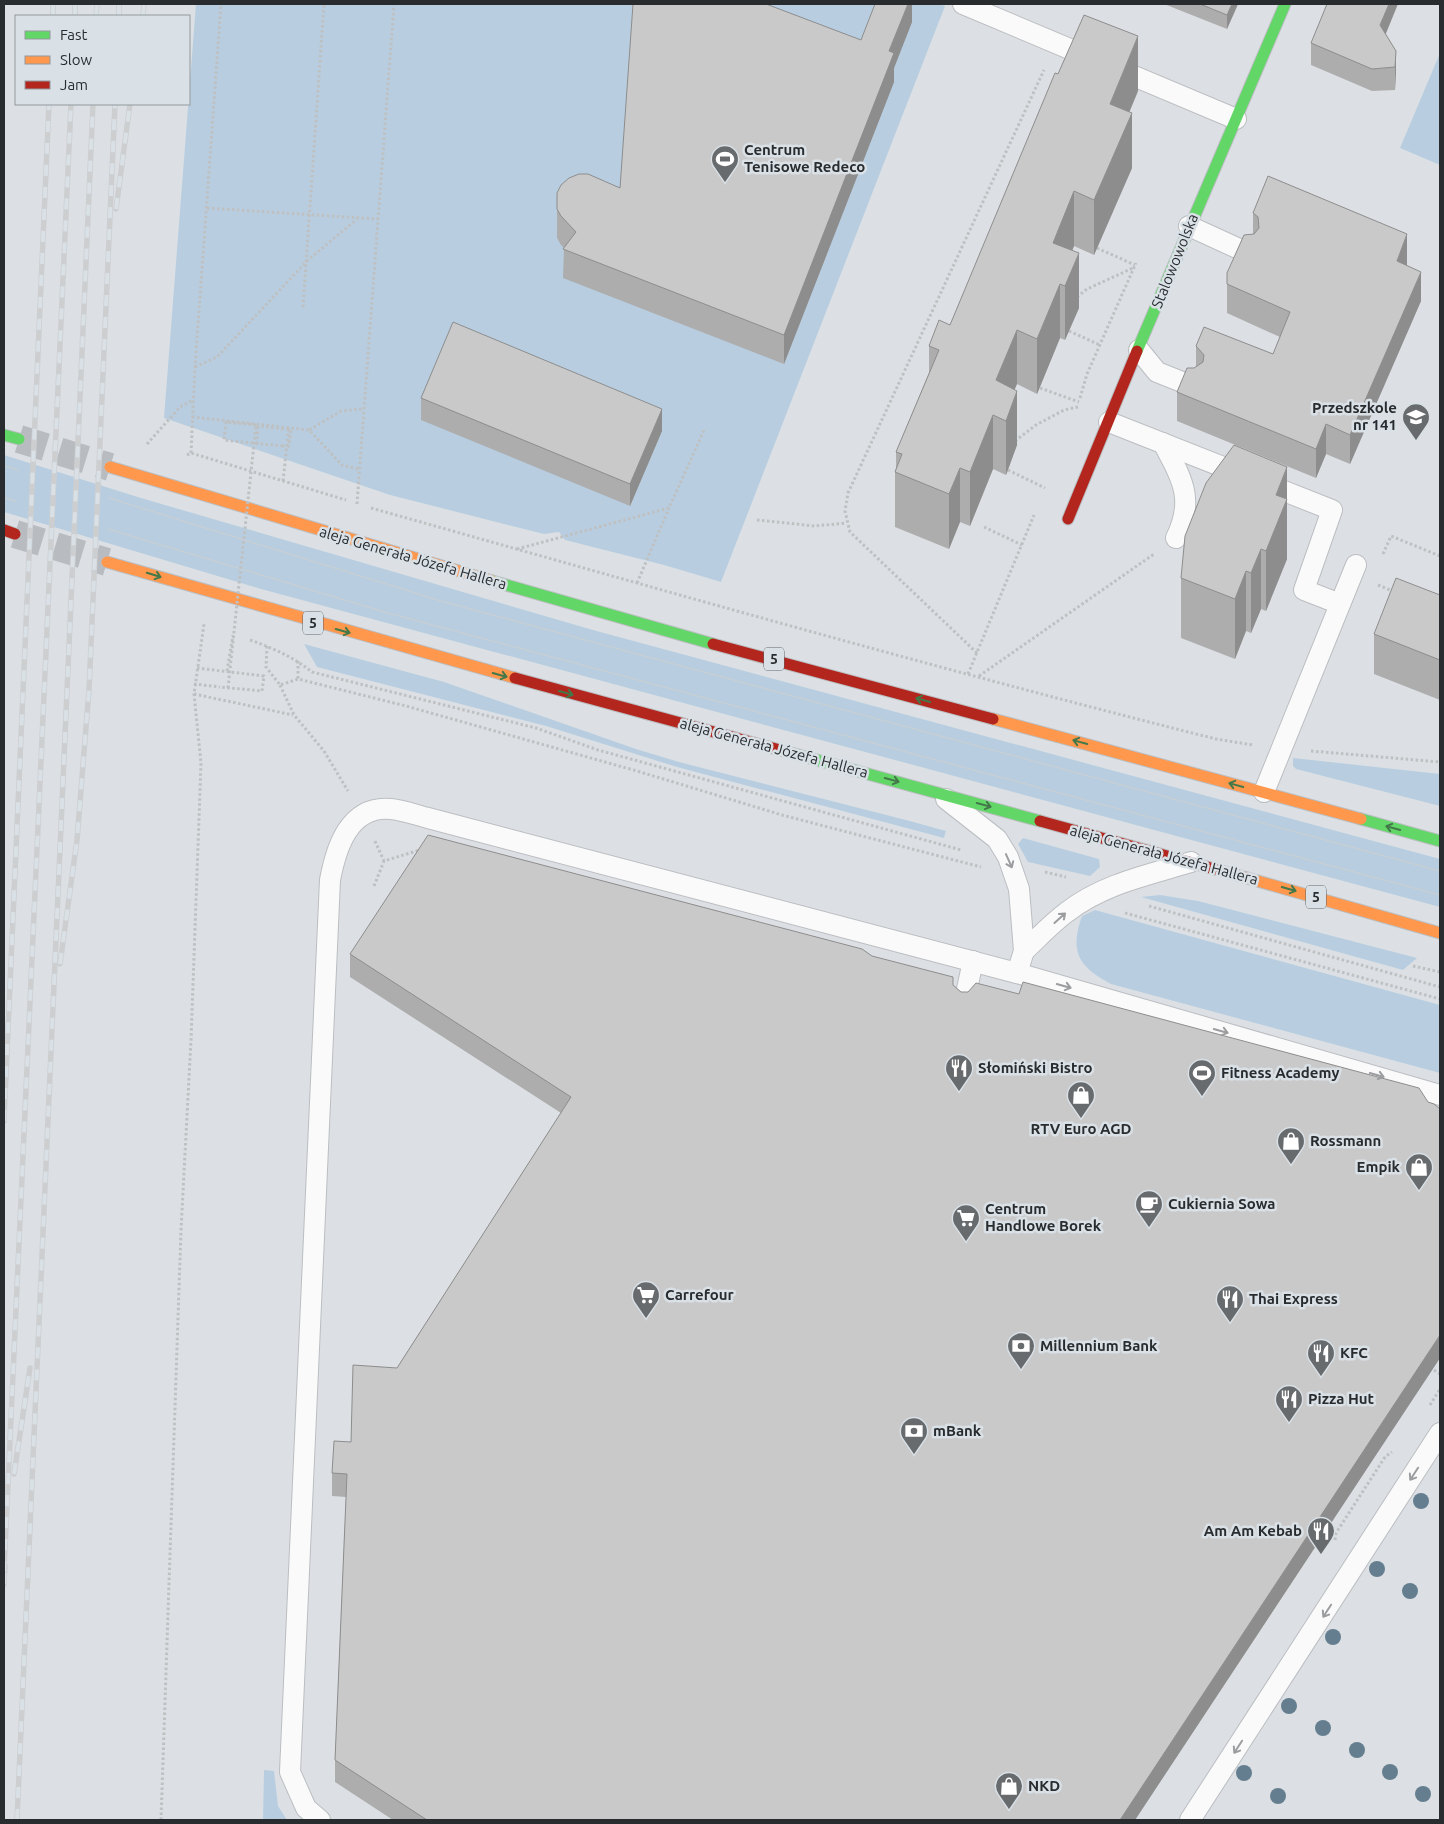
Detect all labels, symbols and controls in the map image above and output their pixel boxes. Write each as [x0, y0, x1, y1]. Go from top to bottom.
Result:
legend [15, 15, 190, 105]
text: Fast [60, 26, 88, 43]
text: Slow [60, 51, 93, 68]
text: Jam [60, 76, 88, 93]
place label: Centrum Tenisowe Redeco [744, 141, 865, 175]
sports icon: Centrum Tenisowe Redeco [710, 144, 740, 183]
street label: Stalowowolska [1148, 211, 1201, 311]
place label: Przedszkole nr 141 [1312, 399, 1397, 433]
school or university icon: Przedszkole nr 141 [1401, 402, 1431, 441]
street label: aleja Generała Józefa Hallera [318, 523, 509, 592]
one-way arrow [146, 571, 162, 581]
road number: 5 [303, 612, 323, 634]
one-way arrow [335, 627, 351, 637]
road number: 5 [764, 648, 784, 671]
one-way arrow [492, 671, 508, 680]
one-way arrow [558, 689, 574, 698]
one-way arrow [915, 694, 931, 704]
street label: aleja Generała Józefa Hallera [678, 714, 870, 781]
one-way arrow [1072, 737, 1088, 746]
one-way arrow [884, 776, 900, 785]
one-way arrow [1229, 780, 1245, 789]
one-way arrow [976, 800, 992, 810]
street label: aleja Generała Józefa Hallera [1068, 821, 1260, 888]
one-way arrow [1386, 822, 1402, 832]
one-way arrow [1004, 853, 1014, 868]
one-way arrow [1281, 885, 1297, 895]
road number: 5 [1306, 886, 1326, 909]
one-way arrow [1053, 912, 1066, 924]
one-way arrow [1056, 982, 1072, 992]
one-way arrow [1212, 1026, 1228, 1036]
restaurant icon: Słomiński Bistro [944, 1053, 974, 1092]
sports icon: Fitness Academy [1187, 1058, 1217, 1097]
place label: Słomiński Bistro [978, 1059, 1093, 1076]
place label: Fitness Academy [1221, 1064, 1339, 1081]
one-way arrow [1368, 1071, 1384, 1081]
shop icon: RTV Euro AGD [1066, 1080, 1096, 1119]
place label: RTV Euro AGD [1030, 1120, 1132, 1137]
shop icon: Rossmann [1276, 1126, 1306, 1165]
place label: Rossmann [1310, 1132, 1381, 1149]
shop icon: Empik [1404, 1152, 1434, 1191]
place label: Empik [1357, 1158, 1401, 1175]
cafe icon: Cukiernia Sowa [1134, 1189, 1164, 1228]
place label: Cukiernia Sowa [1168, 1195, 1275, 1212]
place label: Centrum Handlowe Borek [985, 1200, 1102, 1234]
supermarket icon: Centrum Handlowe Borek [951, 1203, 981, 1242]
supermarket icon: Carrefour [631, 1280, 661, 1319]
restaurant icon: Thai Express [1215, 1284, 1245, 1323]
place label: Carrefour [665, 1286, 735, 1303]
place label: Thai Express [1249, 1290, 1338, 1307]
bank icon: Millennium Bank [1006, 1331, 1036, 1370]
place label: Millennium Bank [1040, 1337, 1158, 1354]
restaurant icon: KFC [1306, 1338, 1336, 1377]
place label: KFC [1340, 1344, 1368, 1361]
restaurant icon: Pizza Hut [1274, 1384, 1304, 1423]
place label: Pizza Hut [1308, 1390, 1375, 1407]
bank icon: mBank [899, 1416, 929, 1455]
place label: mBank [933, 1422, 982, 1439]
one-way arrow [1409, 1466, 1419, 1480]
restaurant icon: Am Am Kebab [1306, 1516, 1336, 1555]
place label: Am Am Kebab [1204, 1522, 1302, 1539]
one-way arrow [1321, 1603, 1331, 1617]
one-way arrow [1232, 1739, 1242, 1753]
shop icon: NKD [994, 1771, 1024, 1810]
place label: NKD [1028, 1777, 1060, 1794]

